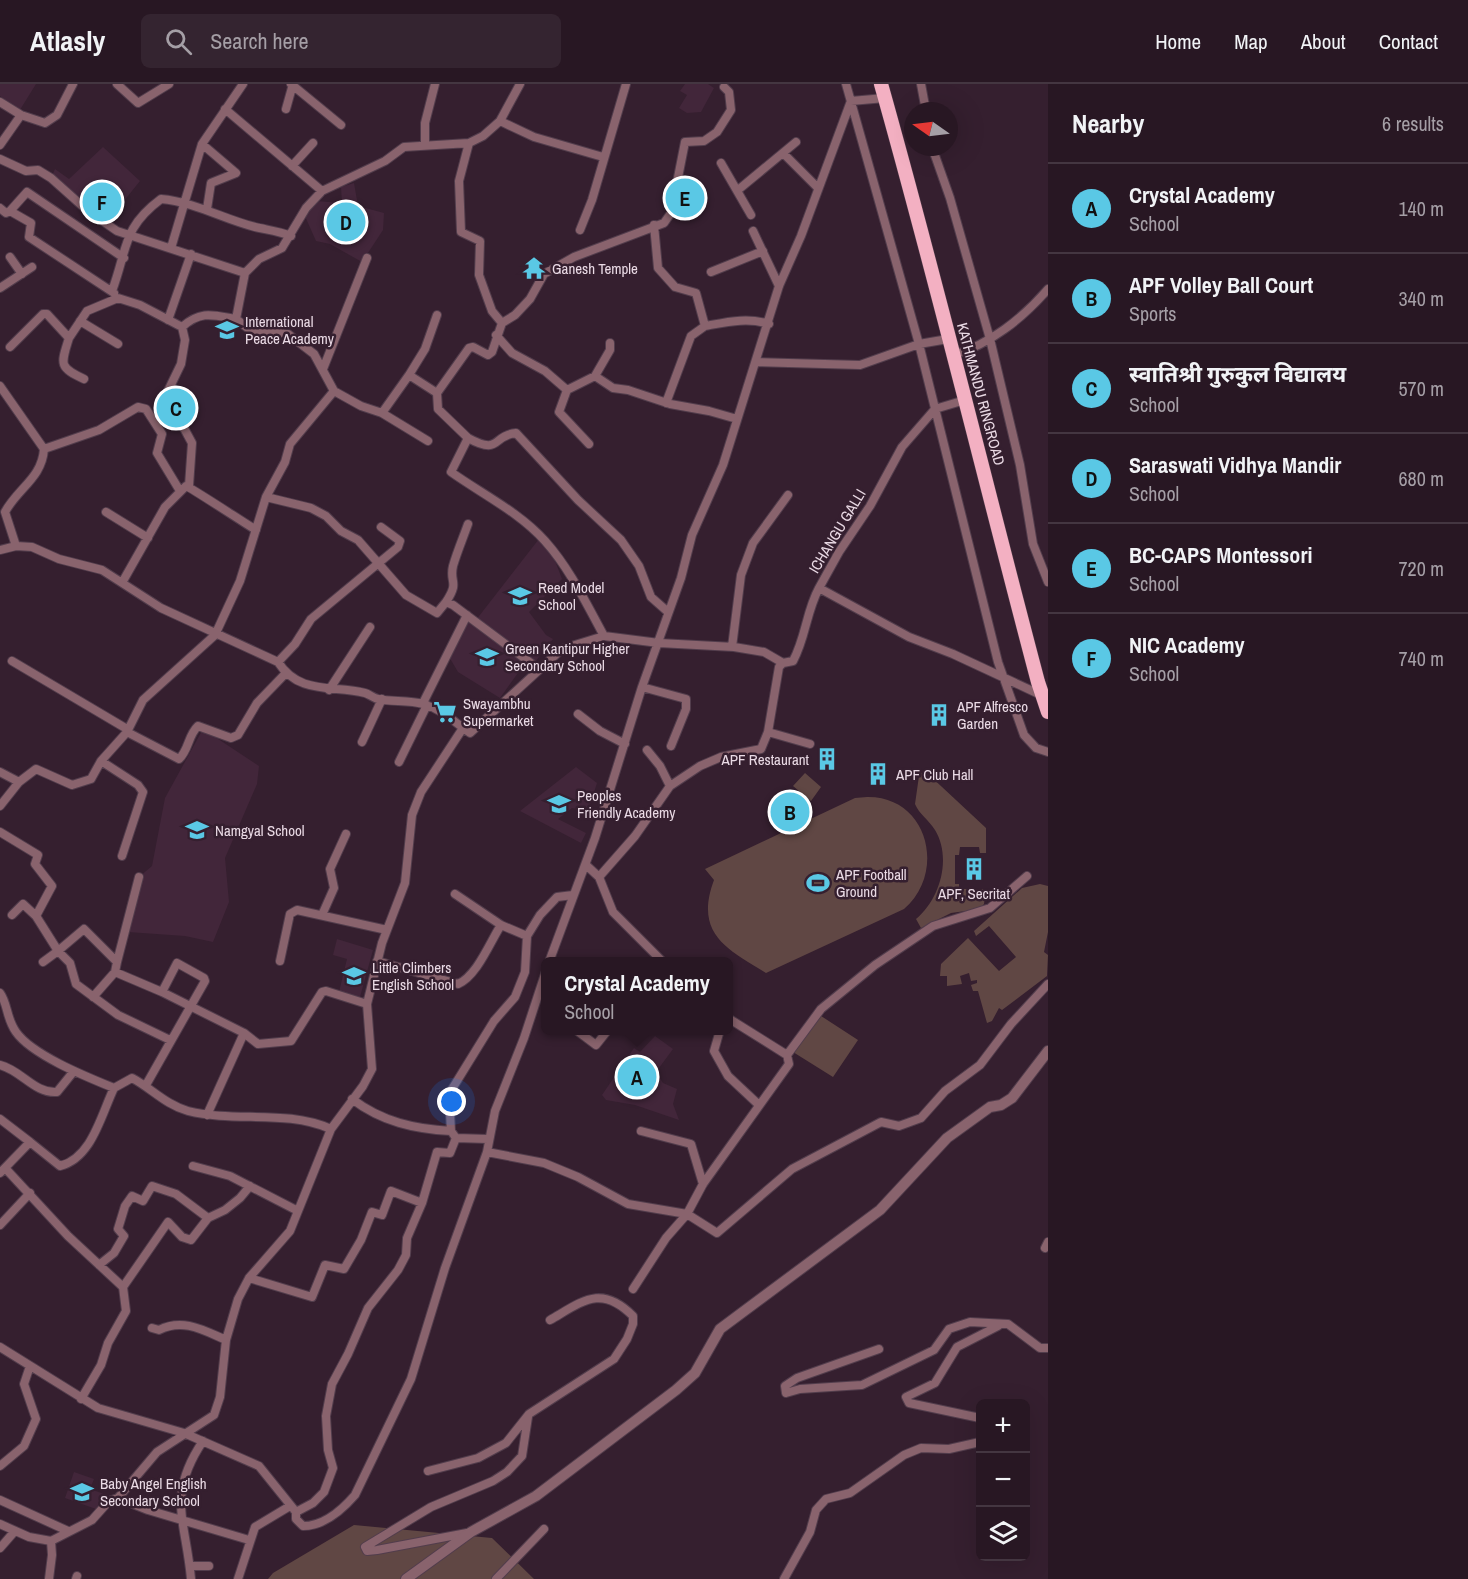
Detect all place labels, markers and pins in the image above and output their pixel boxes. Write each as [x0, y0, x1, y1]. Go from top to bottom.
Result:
pin: E [666, 176, 704, 220]
pin: F [82, 180, 122, 224]
pin: D [326, 200, 366, 244]
temple icon: Ganesh Temple [521, 255, 547, 281]
place label: Ganesh Temple [552, 258, 638, 279]
place label: International Peace Academy [245, 311, 335, 349]
school or university icon: International Peace Academy [214, 317, 240, 343]
pin: C [156, 386, 195, 430]
place label: Reed Model School [538, 577, 604, 615]
school or university icon: Reed Model School [507, 583, 533, 609]
place label: Green Kantipur Higher Secondary School [505, 638, 629, 676]
school or university icon: Green Kantipur Higher Secondary School [474, 644, 500, 670]
place label: Swayambhu Supermarket [463, 693, 534, 731]
place label: APF Alfresco Garden [956, 696, 1028, 734]
supermarket icon: Swayambhu Supermarket [432, 699, 458, 725]
building icon: APF Alfresco Garden [926, 702, 952, 728]
building icon: APF Restaurant [814, 746, 840, 772]
place label: APF Restaurant [720, 749, 810, 770]
building icon: APF Club Hall [865, 761, 891, 787]
place label: APF Club Hall [895, 764, 973, 785]
place label: Peoples Friendly Academy [577, 785, 676, 823]
pin: B [770, 790, 810, 834]
school or university icon: Peoples Friendly Academy [546, 791, 572, 817]
school or university icon: Namgyal School [184, 817, 210, 843]
place label: Namgyal School [215, 820, 305, 841]
building icon: APF, Secritat [961, 856, 987, 882]
place label: APF Football Ground [835, 864, 907, 902]
sports icon: APF Football Ground [805, 870, 831, 896]
place label: APF, Secritat [937, 883, 1010, 904]
place label: Little Climbers English School [372, 957, 454, 995]
school or university icon: Little Climbers English School [341, 963, 367, 989]
pin: A [618, 1054, 656, 1100]
place label: Baby Angel English Secondary School [100, 1473, 207, 1511]
school or university icon: Baby Angel English Secondary School [69, 1479, 95, 1505]

